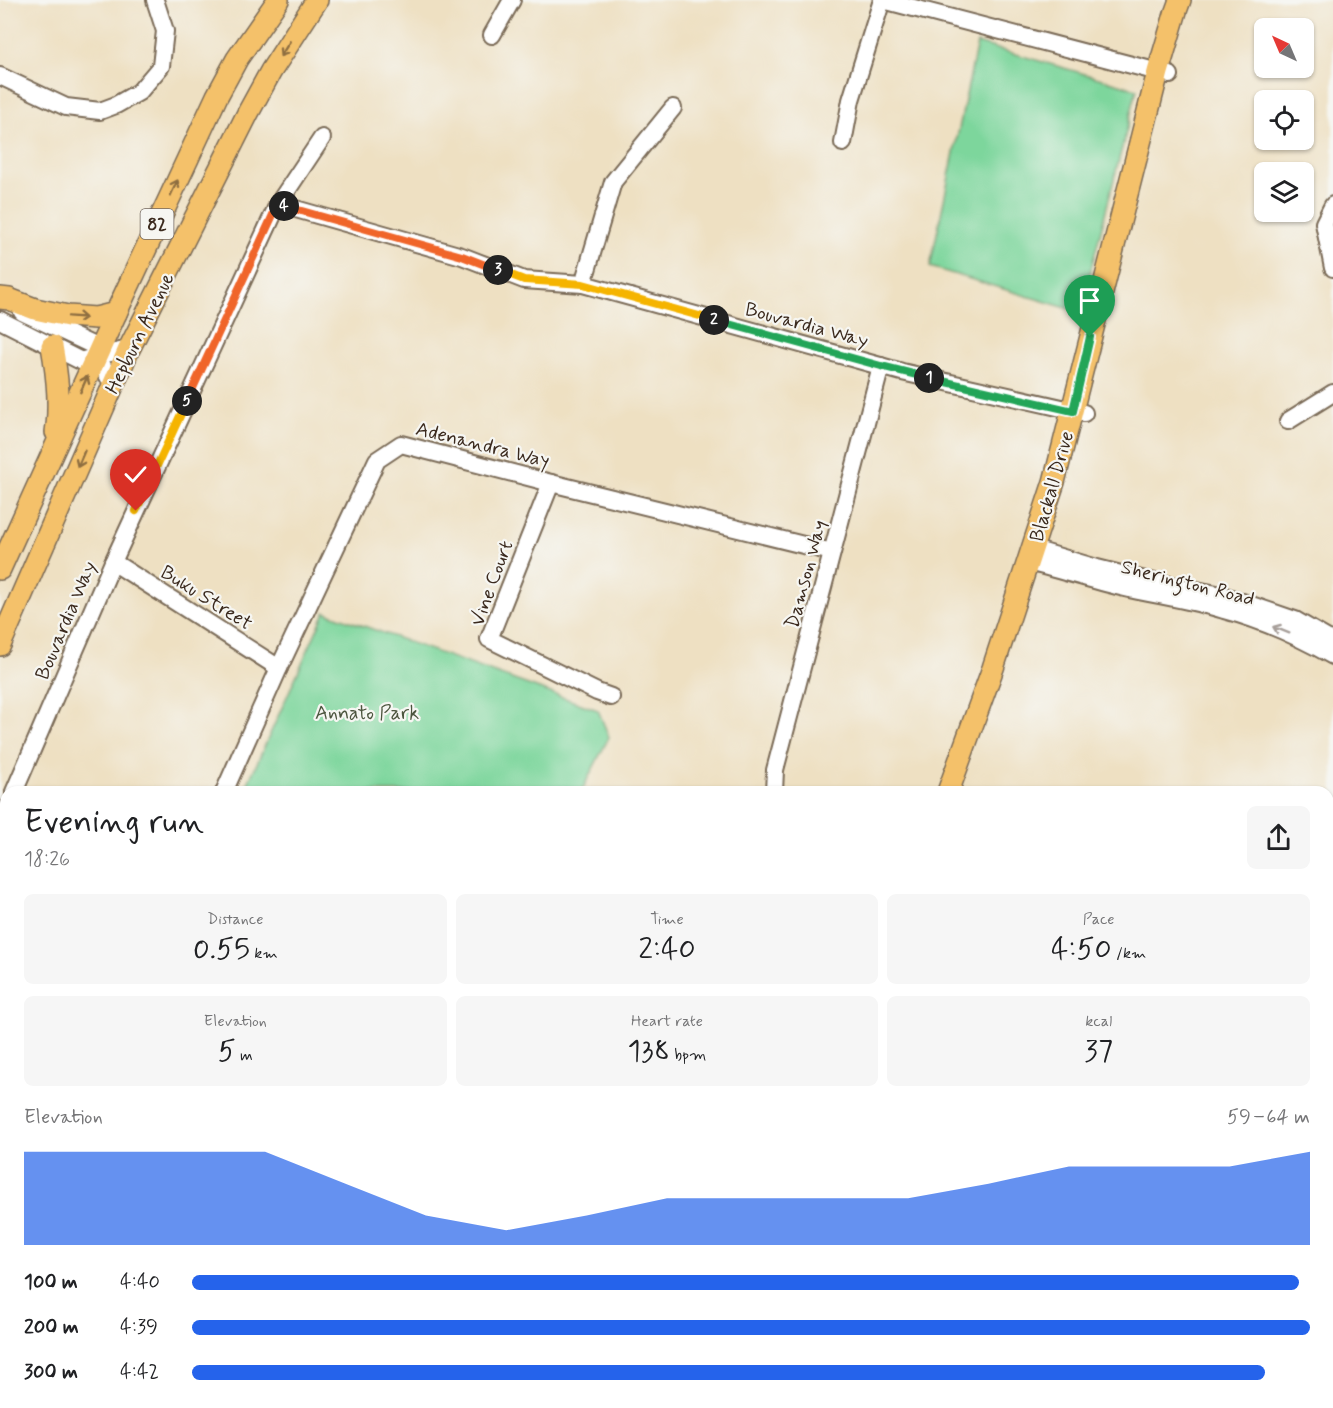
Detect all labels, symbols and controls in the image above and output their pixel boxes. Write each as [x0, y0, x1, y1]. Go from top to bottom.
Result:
north arrow [1254, 18, 1314, 78]
map controls [1254, 18, 1314, 222]
one-way arrow [279, 40, 291, 57]
button: locate [1254, 90, 1314, 150]
button: layers [1254, 162, 1314, 222]
one-way arrow [169, 179, 181, 197]
pin: 4 [269, 191, 299, 221]
text: 4 [279, 195, 289, 216]
road number: 82 [140, 209, 174, 239]
pin: 3 [483, 255, 513, 285]
text: 3 [494, 259, 502, 280]
street label: Hepburn Avenue [99, 269, 181, 399]
pin [1064, 275, 1115, 337]
icon: arrive [1073, 284, 1106, 317]
street label: Bouvardia Way [742, 296, 871, 355]
pin: 2 [699, 305, 729, 335]
text: 2 [710, 309, 718, 330]
one-way arrow [66, 312, 86, 323]
pin: 1 [914, 363, 944, 393]
text: 1 [925, 367, 933, 388]
one-way arrow [79, 375, 90, 394]
pin: 5 [172, 386, 202, 416]
text: 5 [182, 390, 192, 411]
street label: Adenandra Way [413, 416, 552, 475]
street label: Blackall Drive [1024, 428, 1081, 545]
one-way arrow [75, 449, 86, 467]
pin [110, 449, 161, 511]
icon: check [119, 458, 152, 491]
street label: Damson Way [779, 517, 834, 632]
street label: Vine Court [464, 537, 520, 630]
street label: Sherington Road [1118, 554, 1257, 615]
street label: Bouvardia Way [29, 557, 104, 684]
street label: Buku Street [155, 559, 257, 637]
one-way arrow [1272, 623, 1290, 634]
park label: Annato Park [315, 700, 419, 727]
text: Evening run [24, 801, 204, 845]
button: share [1247, 806, 1310, 869]
text: 18:26 [24, 846, 70, 873]
text: Distance [207, 909, 263, 930]
text: Time [650, 909, 684, 930]
text: Pace [1083, 909, 1115, 930]
text: 0.55 [193, 930, 250, 969]
text: 2:40 [638, 930, 696, 969]
text: 4:50 [1051, 930, 1112, 969]
text: km [250, 943, 278, 964]
text: /km [1112, 943, 1146, 964]
text: Elevation [204, 1011, 267, 1032]
text: Heart rate [631, 1011, 703, 1032]
text: kcal [1085, 1011, 1112, 1032]
text: 5 [218, 1032, 236, 1071]
text: 138 [628, 1032, 670, 1071]
text: 37 [1084, 1032, 1113, 1071]
text: m [236, 1045, 253, 1066]
text: bpm [670, 1045, 706, 1066]
text: Elevation [24, 1104, 103, 1131]
text: 59–64 m [1227, 1104, 1310, 1131]
text: 100 m [24, 1269, 78, 1296]
text: 4:40 [120, 1269, 160, 1296]
text: 200 m [24, 1314, 79, 1341]
text: 4:39 [120, 1314, 158, 1341]
text: 300 m [24, 1359, 78, 1386]
text: 4:42 [120, 1359, 159, 1386]

